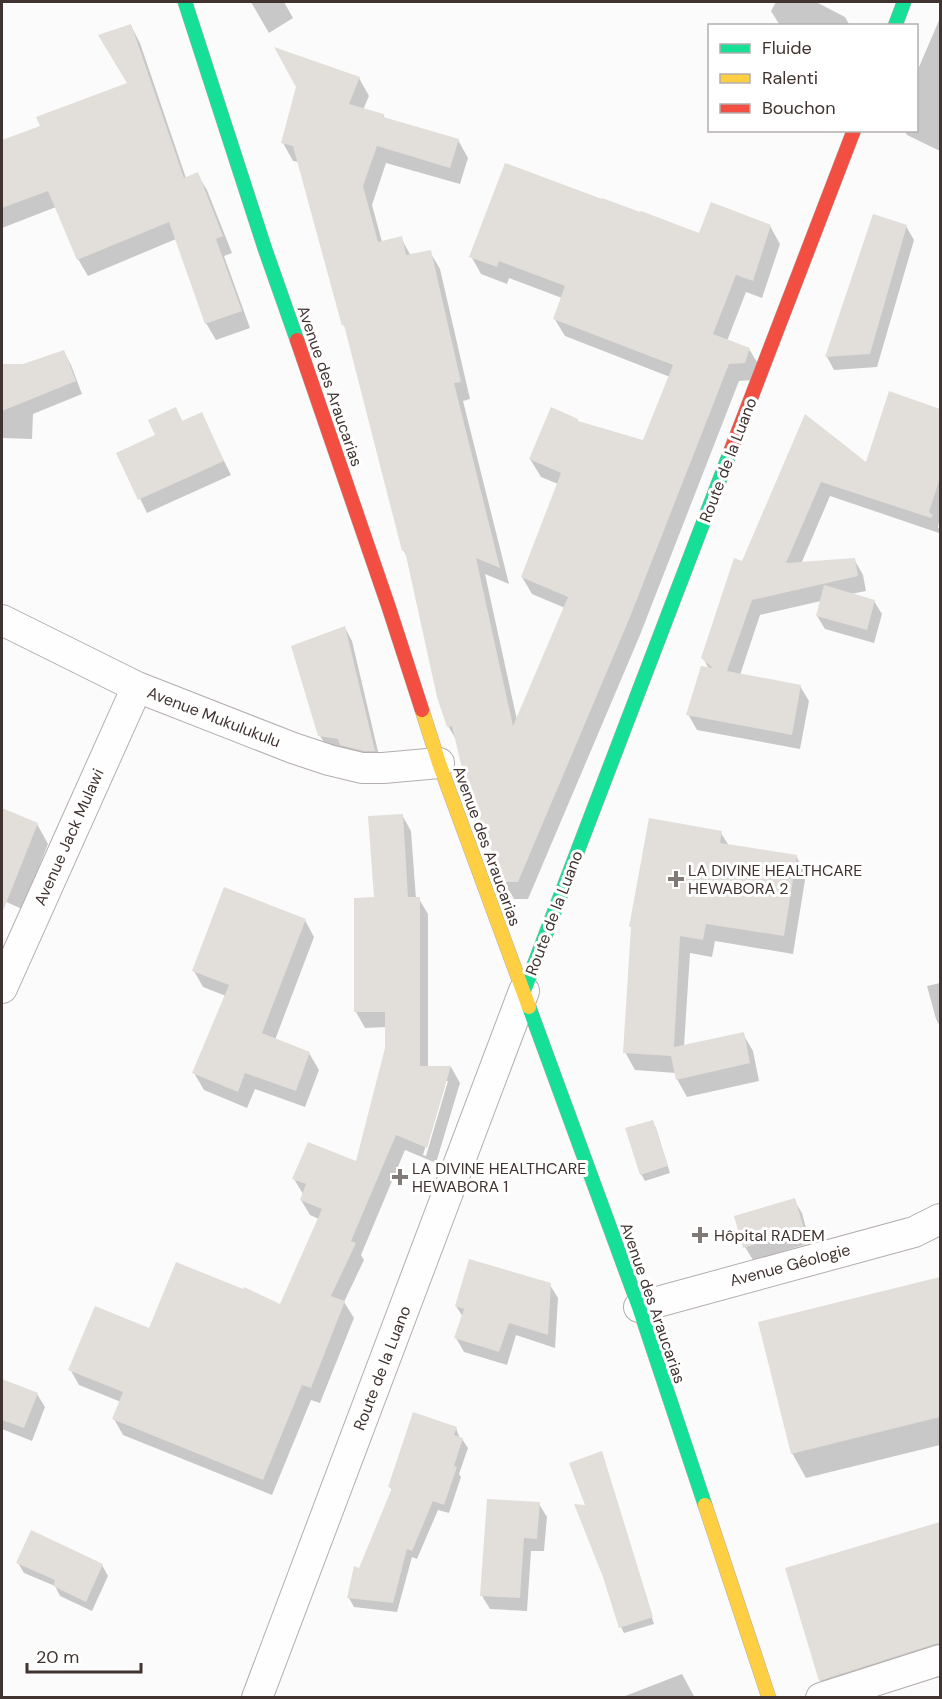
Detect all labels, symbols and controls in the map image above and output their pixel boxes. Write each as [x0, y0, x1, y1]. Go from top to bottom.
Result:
legend [708, 24, 918, 132]
text: Fluide [762, 36, 812, 60]
text: Ralenti [762, 66, 818, 90]
text: Bouchon [762, 96, 836, 120]
street label: Avenue des Araucarias [293, 303, 367, 469]
street label: Route de la Luano [695, 395, 761, 525]
street label: Avenue Mukulukulu [144, 682, 284, 752]
street label: Avenue des Araucarias [448, 763, 526, 929]
street label: Avenue Jack Mulawi [29, 765, 109, 909]
street label: Route de la Luano [521, 848, 587, 978]
place label: LA DIVINE HEALTHCARE HEWABORA 2 [688, 860, 862, 899]
marker: LA DIVINE HEALTHCARE HEWABORA 2 [669, 872, 683, 886]
place label: LA DIVINE HEALTHCARE HEWABORA 1 [412, 1158, 586, 1197]
marker: LA DIVINE HEALTHCARE HEWABORA 1 [393, 1170, 407, 1184]
street label: Avenue des Araucarias [616, 1220, 690, 1386]
place label: Hôpital RADEM [714, 1225, 825, 1246]
marker: Hôpital RADEM [691, 1226, 709, 1244]
street label: Avenue Géologie [727, 1239, 853, 1291]
street label: Route de la Luano [349, 1303, 415, 1433]
scale bar [27, 1636, 141, 1674]
text: 20 m [36, 1645, 79, 1669]

